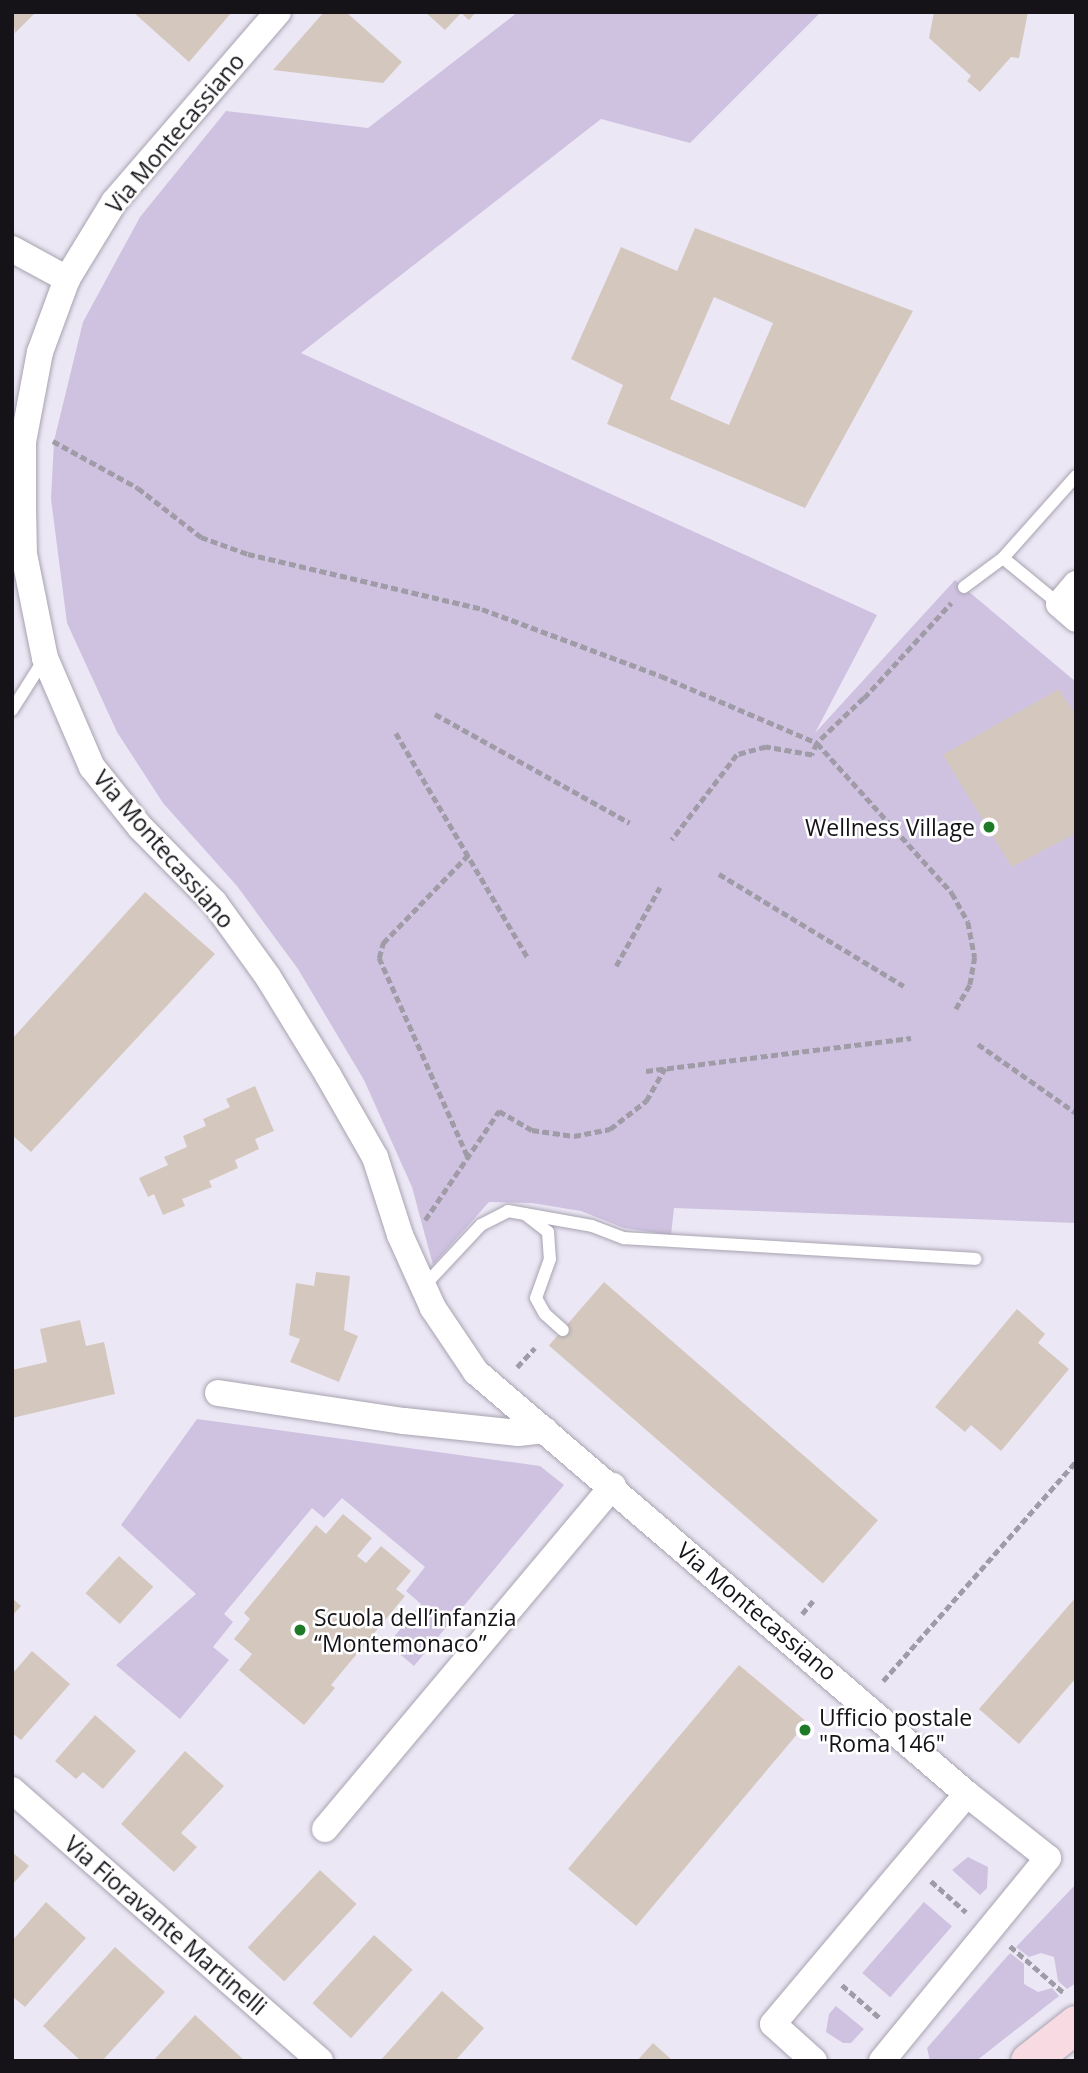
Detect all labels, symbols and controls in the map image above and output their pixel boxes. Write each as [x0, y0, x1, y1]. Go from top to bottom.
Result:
street label: Via Montecassiano [100, 47, 250, 219]
street label: Via Montecassiano [88, 764, 240, 934]
place label: Wellness Village [805, 813, 975, 841]
marker: Wellness Village [981, 819, 997, 835]
street label: Via Montecassiano [671, 1536, 843, 1686]
place label: Scuola dell’infanzia “Montemonaco” [314, 1603, 517, 1657]
marker: Scuola dell’infanzia “Montemonaco” [292, 1622, 308, 1638]
place label: Ufficio postale "Roma 146" [819, 1703, 972, 1757]
marker: Ufficio postale "Roma 146" [797, 1722, 813, 1738]
street label: Via Fioravante Martinelli [59, 1830, 273, 2020]

